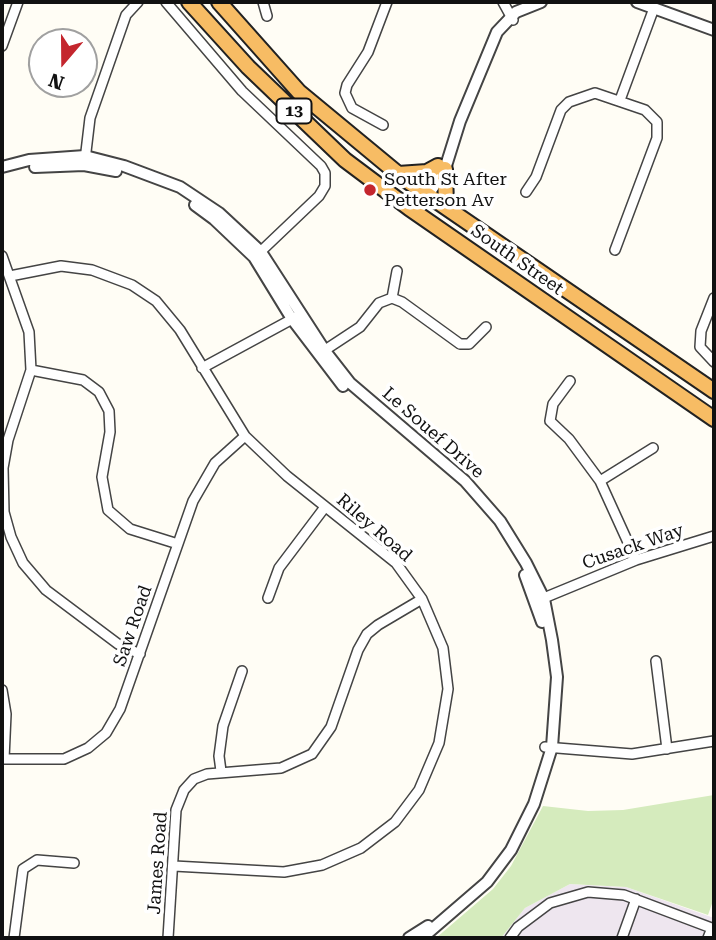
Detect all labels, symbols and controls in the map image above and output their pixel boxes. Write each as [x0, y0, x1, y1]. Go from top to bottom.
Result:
north arrow [28, 28, 98, 98]
text: N [46, 68, 67, 95]
road number: 13 [276, 99, 312, 124]
place label: South St After Petterson Av [384, 169, 507, 212]
marker: South St After Petterson Av [362, 182, 378, 198]
street label: South Street [466, 220, 568, 300]
street label: Le Souef Drive [378, 383, 488, 483]
street label: Riley Road [332, 489, 416, 567]
street label: Cusack Way [579, 520, 687, 574]
street label: Saw Road [109, 583, 157, 669]
street label: James Road [144, 811, 172, 915]

